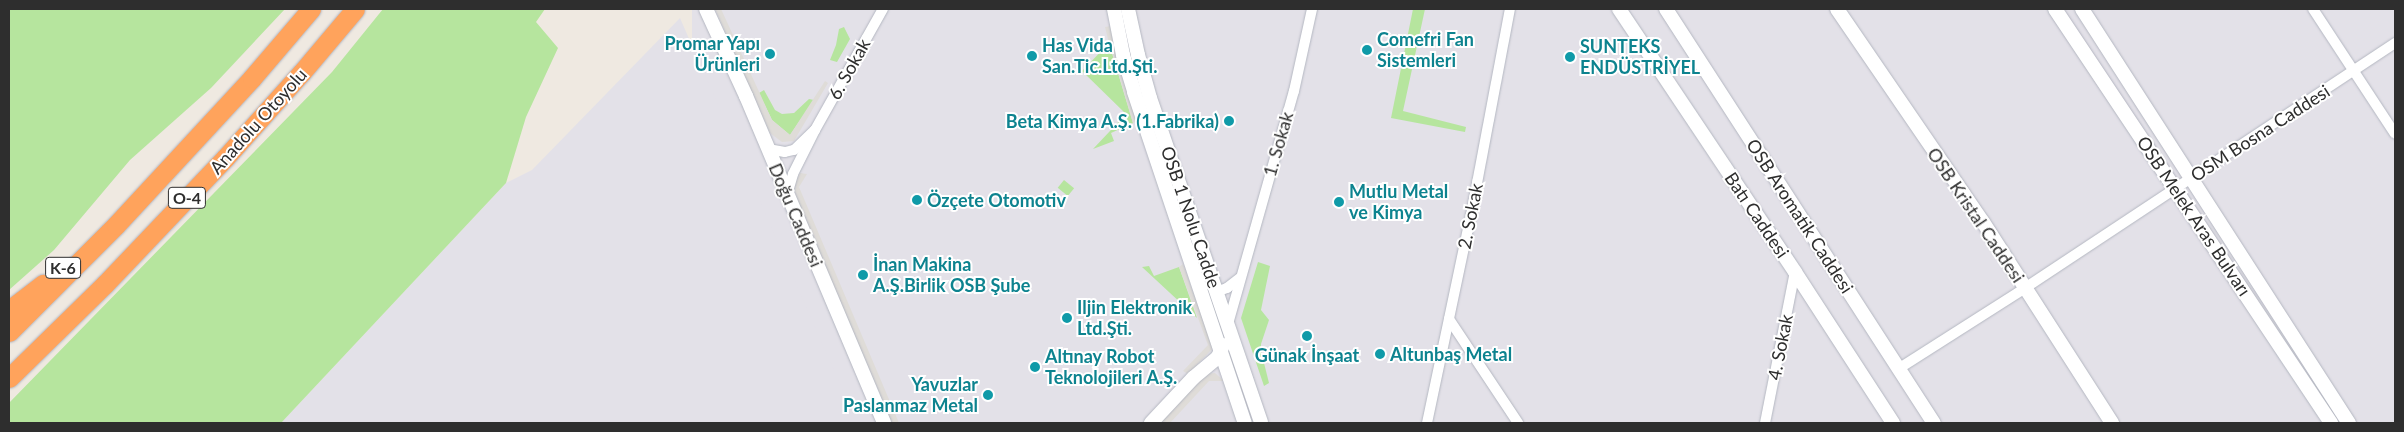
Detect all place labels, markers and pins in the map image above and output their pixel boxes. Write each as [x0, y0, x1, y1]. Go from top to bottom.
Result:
place label: Comefri Fan Sistemleri [1377, 29, 1474, 72]
place label: Promar Yapı Ürünleri [663, 33, 760, 76]
place label: Has Vida San.Tic.Ltd.Şti. [1042, 35, 1157, 78]
place label: SUNTEKS ENDÜSTRİYEL [1580, 36, 1700, 78]
marker: Comefri Fan Sistemleri [1361, 44, 1373, 56]
marker: Promar Yapı Ürünleri [764, 48, 776, 60]
marker: Has Vida San.Tic.Ltd.Şti. [1026, 50, 1038, 62]
marker: SUNTEKS ENDÜSTRİYEL [1564, 51, 1576, 63]
place label: Beta Kimya A.Ş. (1.Fabrika) [1005, 110, 1219, 132]
marker: Beta Kimya A.Ş. (1.Fabrika) [1223, 115, 1235, 127]
place label: Mutlu Metal ve Kimya [1349, 181, 1448, 223]
place label: Özçete Otomotiv [927, 189, 1066, 211]
marker: Özçete Otomotiv [911, 194, 923, 206]
marker: Mutlu Metal ve Kimya [1333, 196, 1345, 208]
place label: İnan Makina A.Ş.Birlik OSB Şube [873, 254, 1030, 296]
marker: İnan Makina A.Ş.Birlik OSB Şube [857, 269, 869, 281]
place label: Iljin Elektronik Ltd.Şti. [1077, 297, 1192, 340]
marker: Iljin Elektronik Ltd.Şti. [1061, 312, 1073, 324]
marker: Günak İnşaat [1301, 330, 1313, 342]
place label: Altunbaş Metal [1390, 343, 1512, 365]
place label: Günak İnşaat [1255, 344, 1359, 366]
place label: Altınay Robot Teknolojileri A.Ş. [1045, 346, 1178, 388]
marker: Altunbaş Metal [1374, 348, 1386, 360]
marker: Altınay Robot Teknolojileri A.Ş. [1029, 361, 1041, 373]
place label: Yavuzlar Paslanmaz Metal [843, 374, 978, 416]
marker: Yavuzlar Paslanmaz Metal [982, 389, 994, 401]

